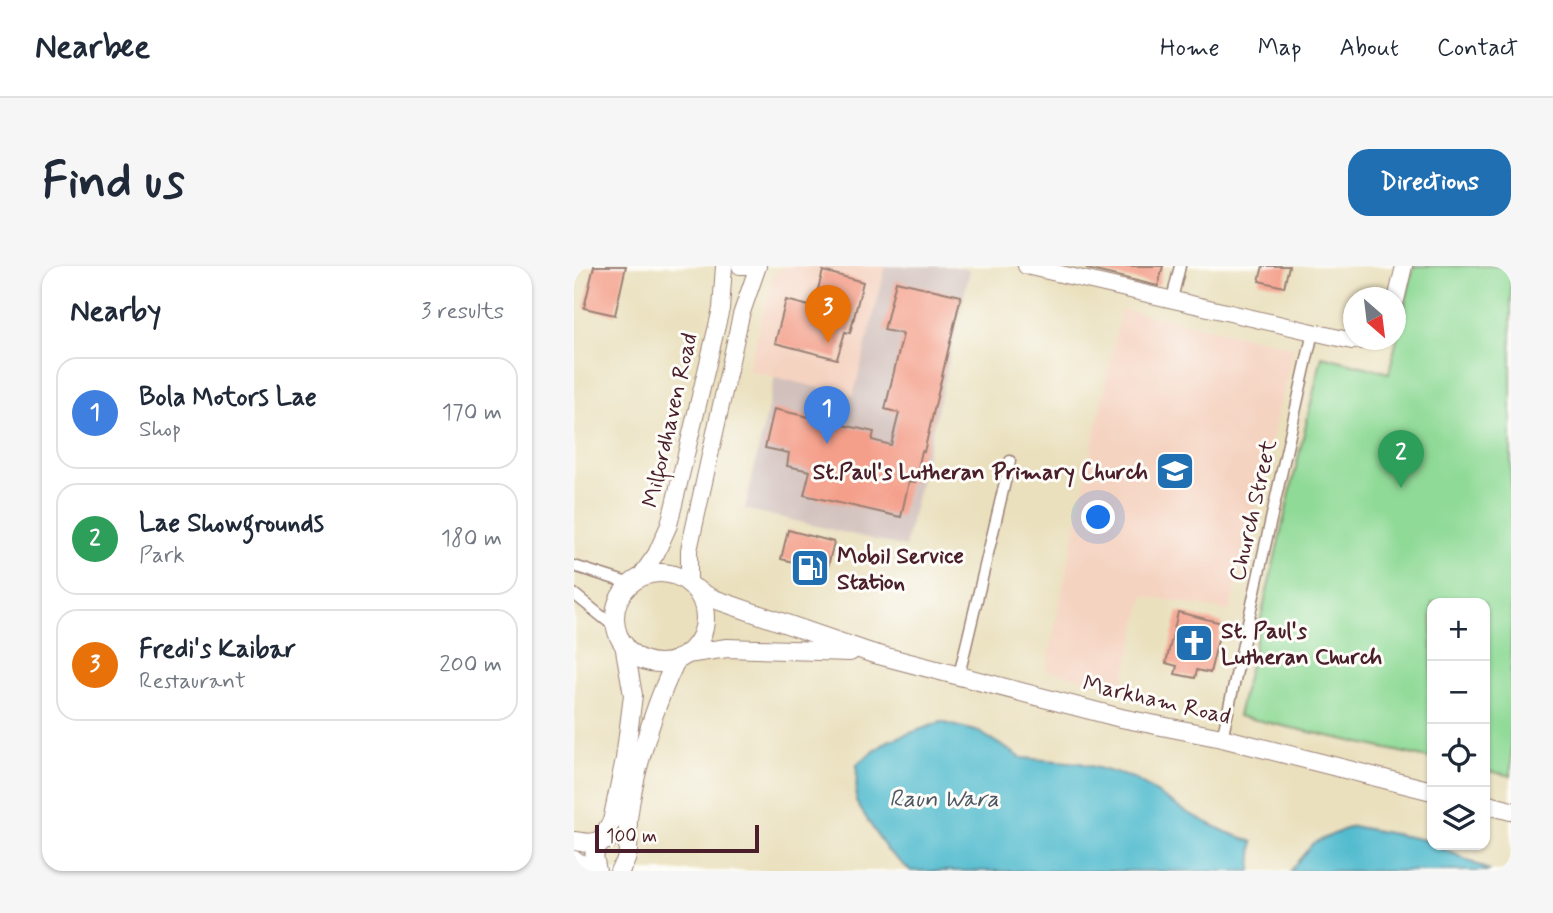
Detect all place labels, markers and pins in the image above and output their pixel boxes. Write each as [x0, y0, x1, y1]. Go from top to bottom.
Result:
pin: 3 [805, 285, 851, 343]
pin: 1 [804, 386, 850, 444]
pin: 2 [1378, 430, 1424, 488]
school or university icon: St.Paul's Lutheran Primary Church [1154, 450, 1196, 492]
place label: St.Paul's Lutheran Primary Church [813, 458, 1148, 488]
place label: Mobil Service Station [837, 542, 964, 598]
fuel station icon: Mobil Service Station [789, 547, 831, 589]
place label: St. Paul's Lutheran Church [1221, 617, 1382, 673]
church icon: St. Paul's Lutheran Church [1173, 622, 1215, 664]

